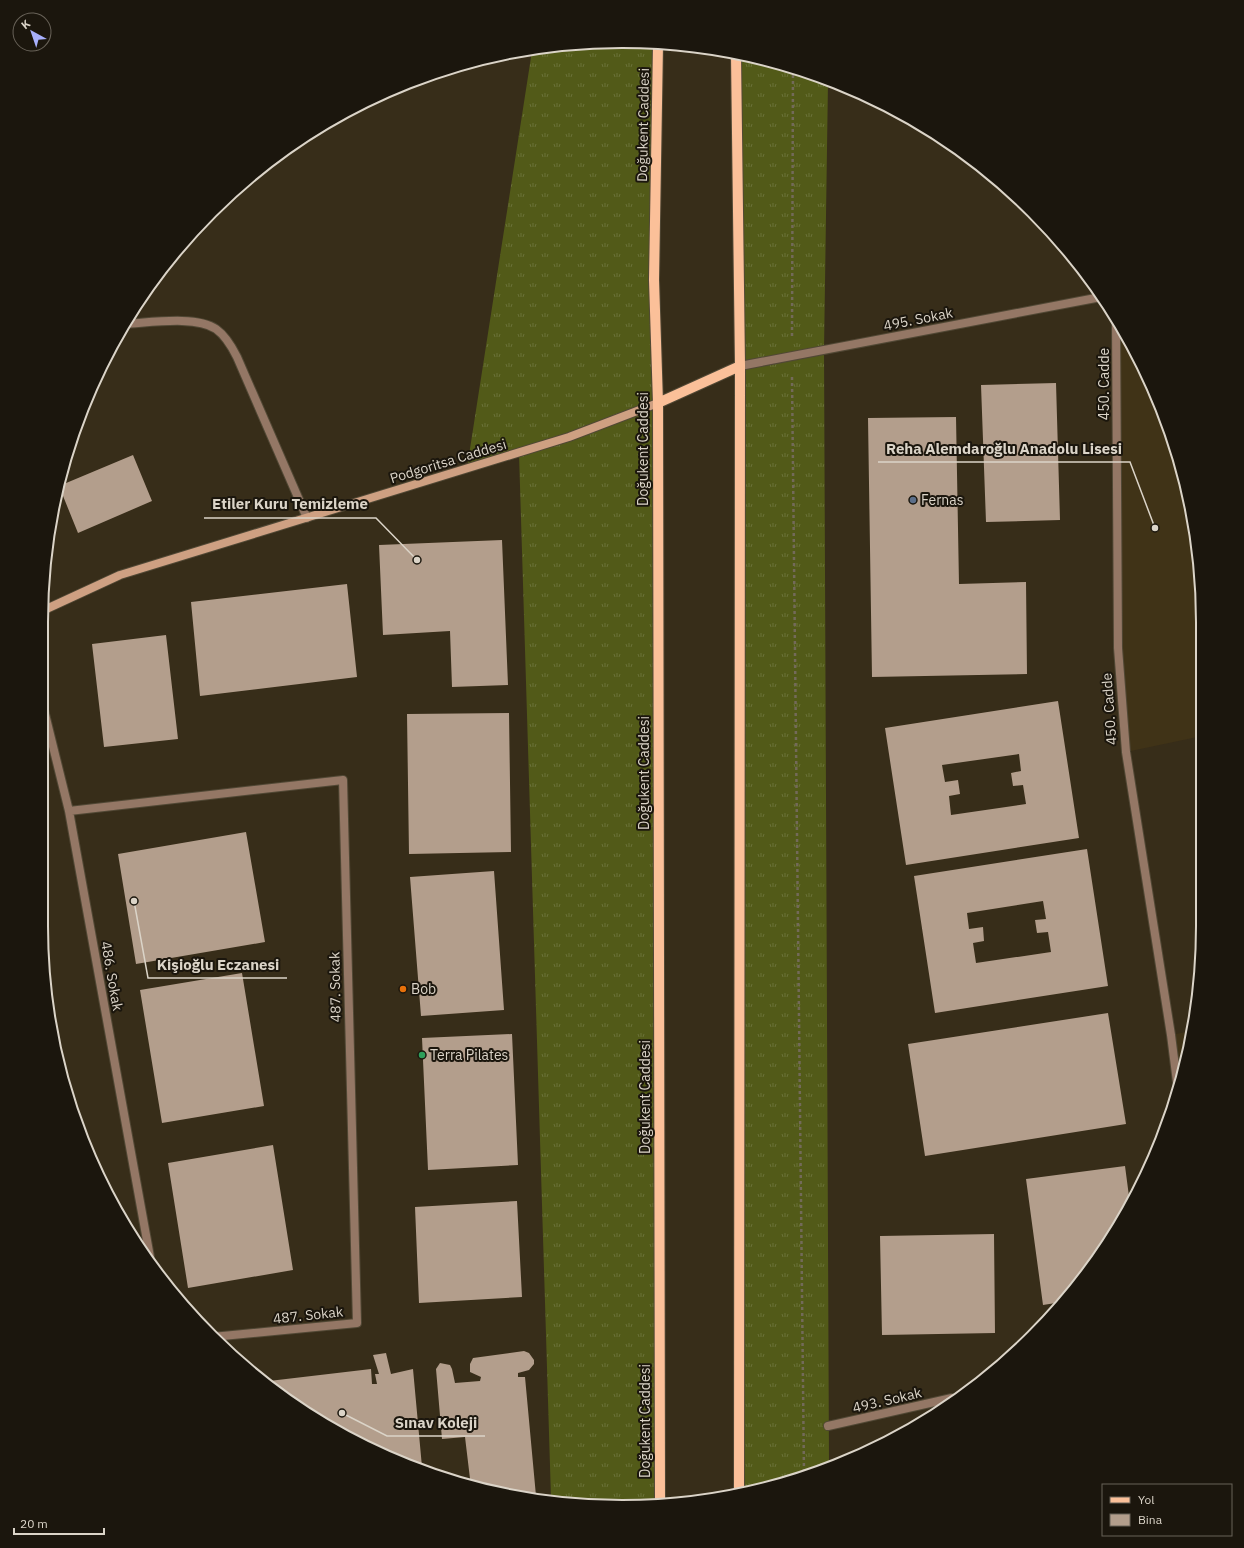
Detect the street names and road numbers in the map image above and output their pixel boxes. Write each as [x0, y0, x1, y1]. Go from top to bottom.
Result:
street label: Doğukent Caddesi [633, 68, 653, 182]
street label: 495. Sokak [882, 303, 955, 335]
street label: 450. Cadde [1095, 347, 1113, 420]
street label: Doğukent Caddesi [634, 392, 652, 506]
street label: Podgoritsa Caddesi [388, 435, 508, 487]
street label: 450. Cadde [1097, 672, 1121, 746]
street label: Doğukent Caddesi [635, 716, 653, 830]
street label: 486. Sokak [97, 940, 127, 1013]
street label: 487. Sokak [325, 951, 345, 1022]
street label: Doğukent Caddesi [636, 1040, 654, 1154]
street label: 487. Sokak [272, 1302, 345, 1328]
street label: Doğukent Caddesi [636, 1364, 654, 1478]
street label: 493. Sokak [851, 1383, 924, 1417]

